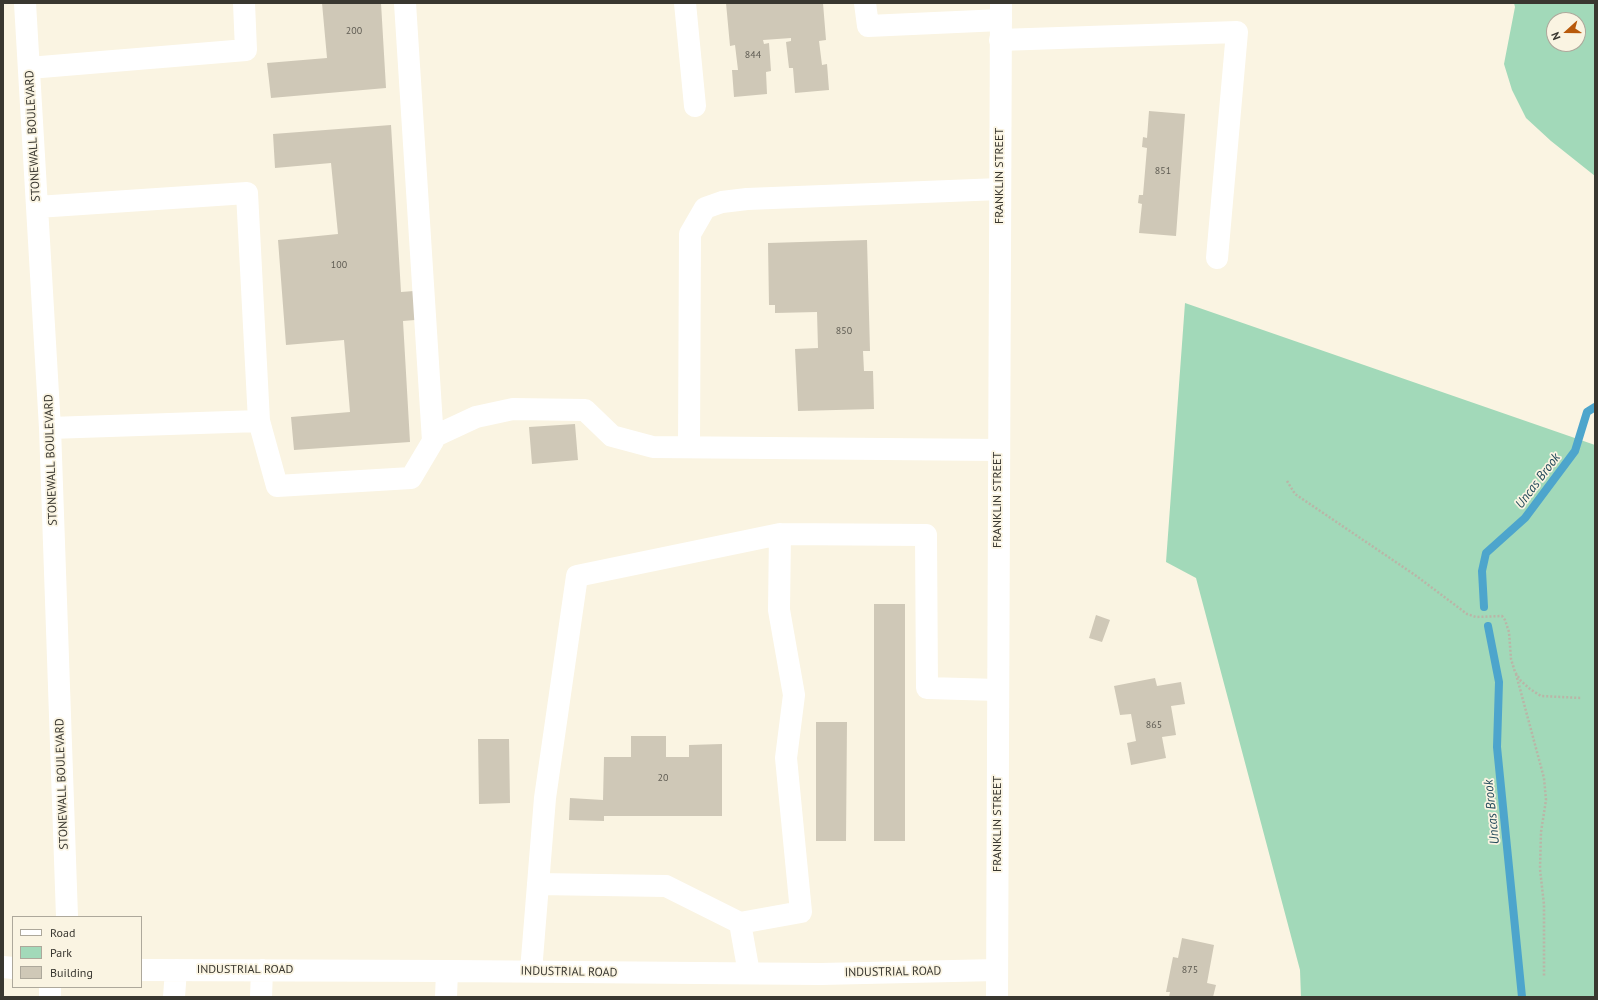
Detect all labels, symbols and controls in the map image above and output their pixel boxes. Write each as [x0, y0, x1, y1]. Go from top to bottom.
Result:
north arrow [1546, 12, 1586, 52]
house number: 200 [346, 25, 362, 37]
text: N [1548, 30, 1564, 42]
house number: 844 [745, 49, 761, 61]
street label: STONEWALL BOULEVARD [22, 70, 44, 202]
street label: FRANKLIN STREET [993, 128, 1007, 224]
house number: 851 [1155, 165, 1171, 177]
house number: 100 [331, 259, 347, 271]
house number: 850 [836, 325, 852, 337]
street label: STONEWALL BOULEVARD [42, 394, 60, 526]
water label: Uncas Brook [1512, 450, 1564, 512]
street label: FRANKLIN STREET [991, 452, 1005, 548]
street label: STONEWALL BOULEVARD [53, 718, 71, 850]
house number: 865 [1146, 719, 1162, 731]
house number: 20 [658, 772, 668, 784]
street label: FRANKLIN STREET [991, 776, 1005, 872]
water label: Uncas Brook [1481, 779, 1503, 845]
legend [12, 916, 142, 988]
text: Road [50, 925, 75, 940]
text: Park [50, 945, 72, 960]
street label: INDUSTRIAL ROAD [197, 963, 293, 977]
street label: INDUSTRIAL ROAD [521, 964, 617, 980]
street label: INDUSTRIAL ROAD [845, 964, 941, 980]
house number: 875 [1182, 964, 1198, 976]
text: Building [50, 965, 93, 980]

